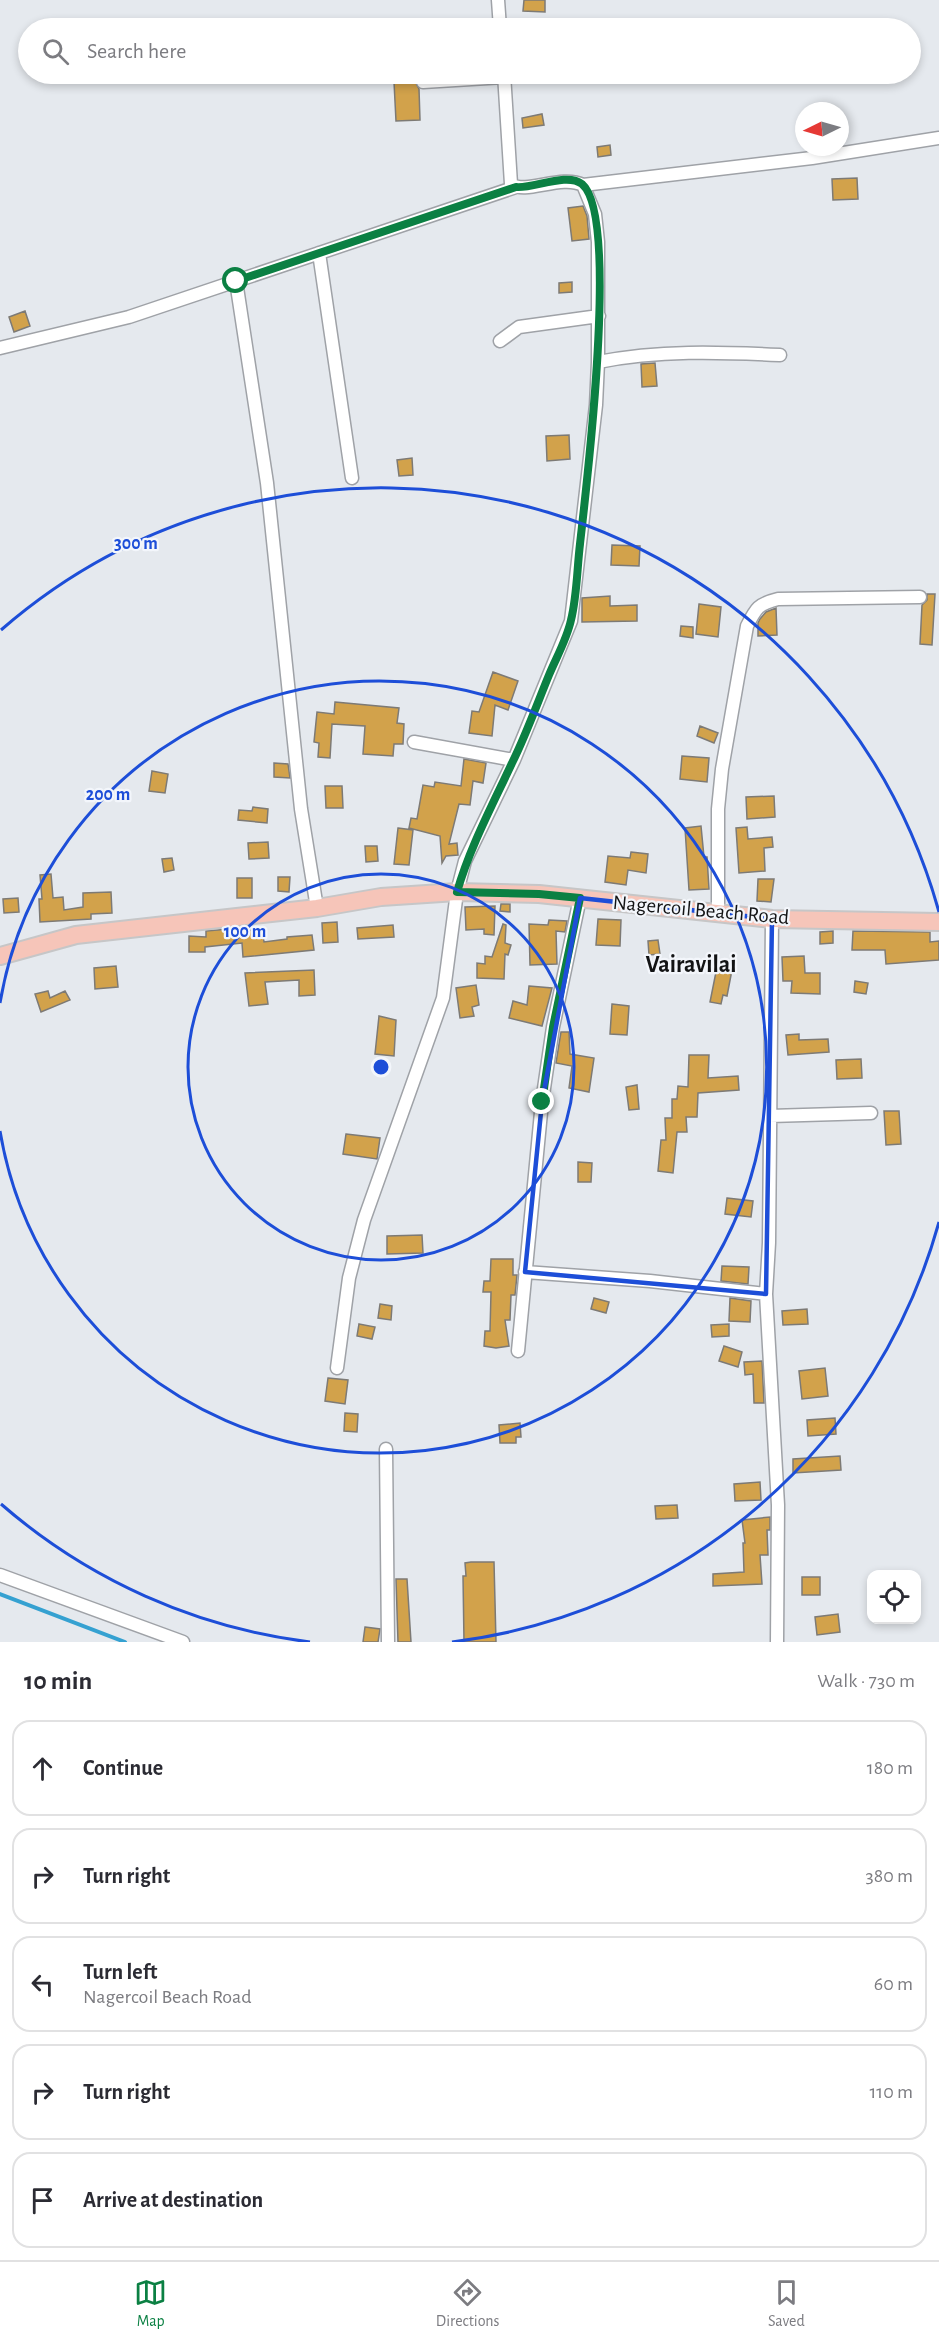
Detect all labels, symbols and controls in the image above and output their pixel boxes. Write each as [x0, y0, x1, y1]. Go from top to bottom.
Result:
search box [18, 18, 921, 84]
icon: search [39, 35, 72, 68]
text: Search here [87, 40, 186, 62]
north arrow [795, 102, 849, 156]
route start [222, 267, 248, 293]
text: 300 m [114, 535, 158, 553]
text: 200 m [86, 786, 130, 804]
street label: Nagercoil Beach Road [612, 892, 790, 928]
text: 100 m [224, 923, 266, 941]
district label: Vairavilai [645, 953, 737, 977]
centre of rings [371, 1057, 391, 1077]
route end [528, 1088, 554, 1114]
map controls [867, 1570, 921, 1624]
button: locate [867, 1570, 921, 1624]
text: 10 min [24, 1668, 92, 1694]
text: Walk · 730 m [817, 1671, 915, 1691]
icon: ahead [26, 1752, 59, 1785]
text: Continue [83, 1757, 163, 1779]
text: 180 m [867, 1758, 913, 1778]
icon: right [26, 1860, 59, 1893]
text: Turn right [83, 1865, 170, 1887]
text: 380 m [865, 1866, 913, 1886]
text: Turn left [83, 1961, 157, 1983]
icon: left [26, 1968, 59, 2001]
text: 60 m [874, 1974, 913, 1994]
text: Nagercoil Beach Road [83, 1987, 252, 2007]
icon: right [26, 2076, 59, 2109]
text: Turn right [83, 2081, 170, 2103]
text: 110 m [869, 2082, 913, 2102]
icon: arrive [26, 2184, 59, 2217]
text: Arrive at destination [83, 2189, 263, 2211]
tab: Map [134, 2276, 167, 2331]
tab: Directions [436, 2276, 500, 2331]
tab: Saved [768, 2276, 805, 2331]

